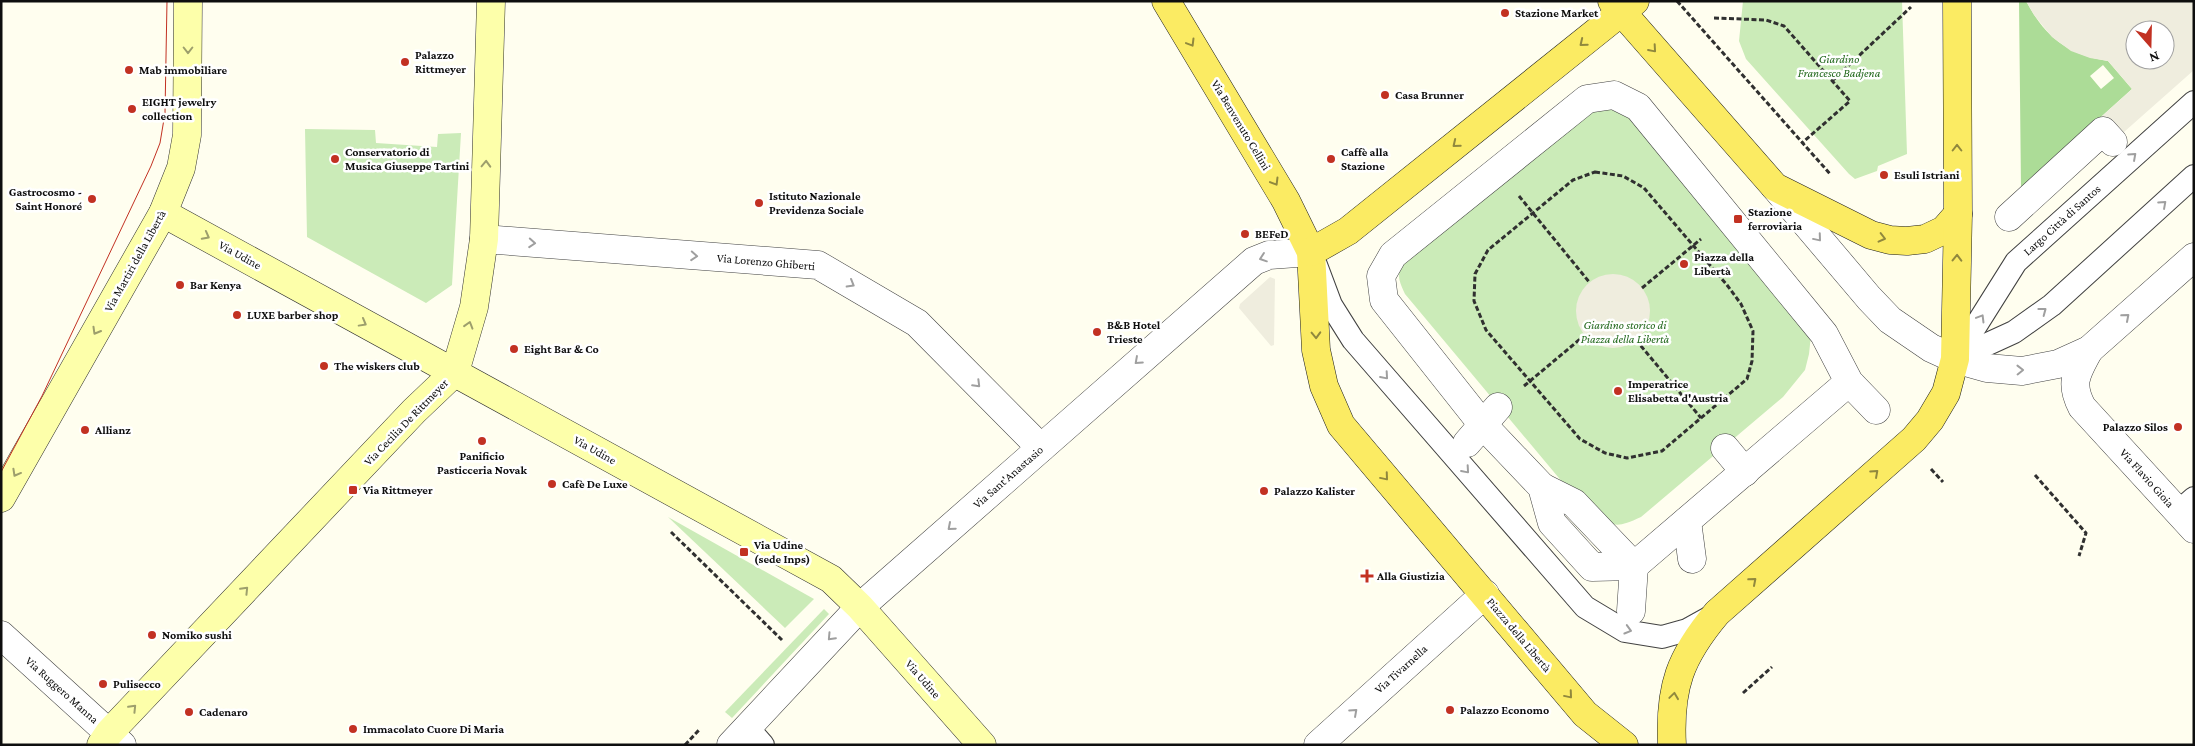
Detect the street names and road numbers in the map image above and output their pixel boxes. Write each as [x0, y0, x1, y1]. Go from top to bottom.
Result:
street label: Via Benvenuto Cellini [1209, 77, 1273, 173]
street label: Largo Città di Santos [2020, 181, 2104, 258]
street label: Via Martiri della Libertà [101, 207, 169, 314]
street label: Via Udine [216, 238, 264, 272]
street label: Via Lorenzo Ghiberti [716, 251, 816, 273]
street label: Via Cecilia De Rittmeyer [361, 375, 452, 468]
street label: Via Udine [571, 433, 619, 467]
street label: Via Sant'Anastasio [970, 443, 1046, 511]
street label: Via Flavio Gioia [2117, 446, 2177, 511]
street label: Piazza della Libertà [1484, 595, 1554, 675]
street label: Via Tivarnella [1372, 641, 1431, 696]
street label: Via Ruggero Manna [23, 654, 102, 727]
street label: Via Udine [902, 657, 944, 701]

